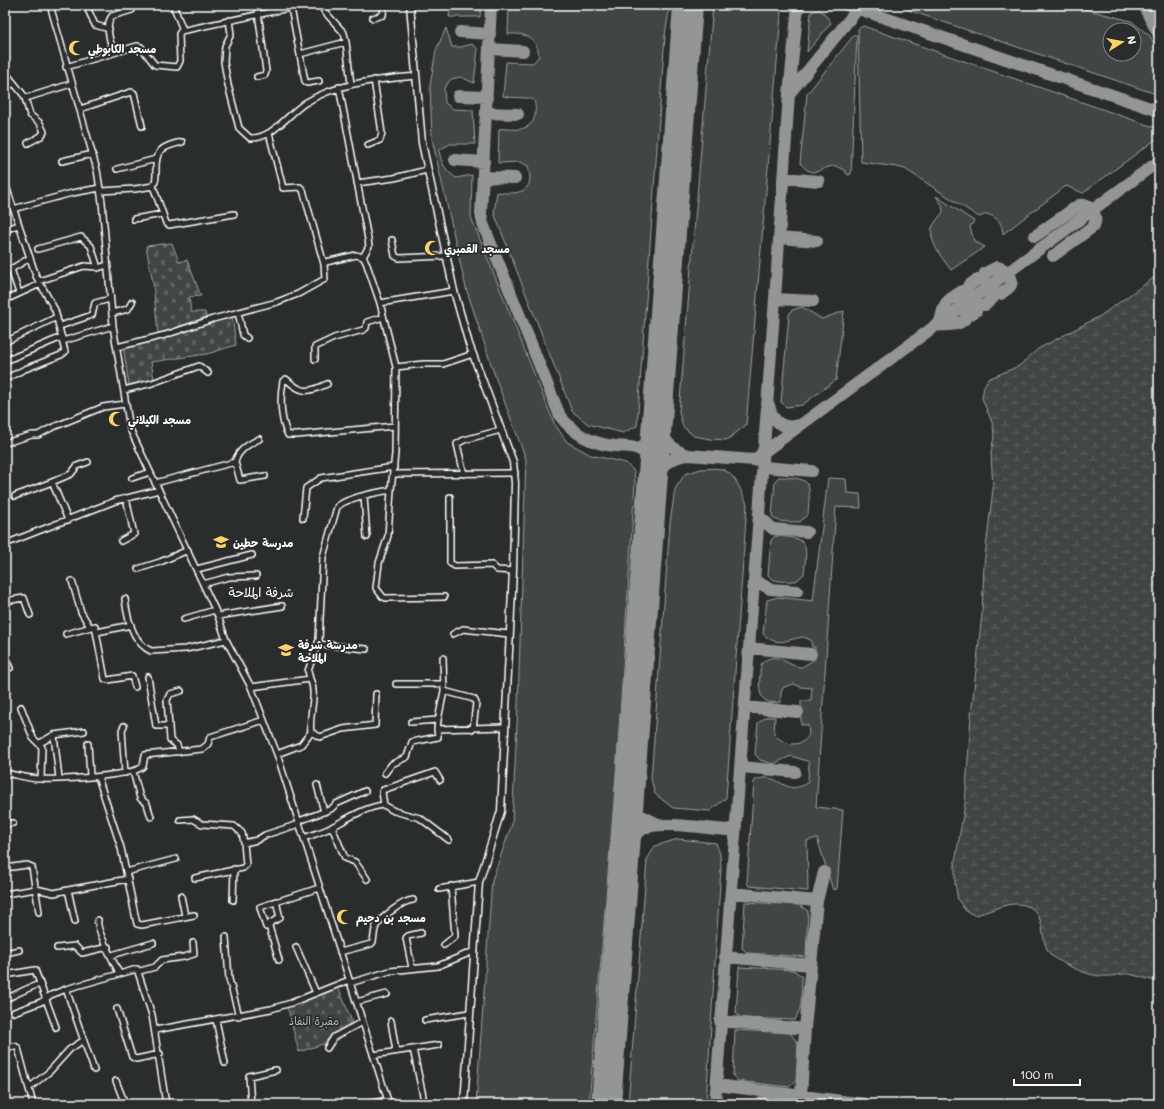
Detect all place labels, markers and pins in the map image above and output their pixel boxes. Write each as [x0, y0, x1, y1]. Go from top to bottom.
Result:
mosque icon: مسجد الكابوطي [67, 39, 85, 57]
place label: مسجد الكابوطي [88, 41, 156, 59]
mosque icon: مسجد القمبري [423, 239, 441, 257]
place label: مسجد القمبري [444, 241, 510, 258]
mosque icon: مسجد الكيلاني [107, 410, 125, 428]
place label: مسجد الكيلاني [128, 412, 191, 430]
school or university icon: مدرسة حطين [212, 533, 230, 551]
place label: مدرسة حطين [233, 535, 294, 550]
place label: مدرسة شرفة الملاحة [298, 637, 358, 665]
school or university icon: مدرسة شرفة الملاحة [277, 641, 295, 659]
mosque icon: مسجد بن دحيم [335, 908, 353, 926]
place label: مسجد بن دحيم [356, 910, 426, 927]

